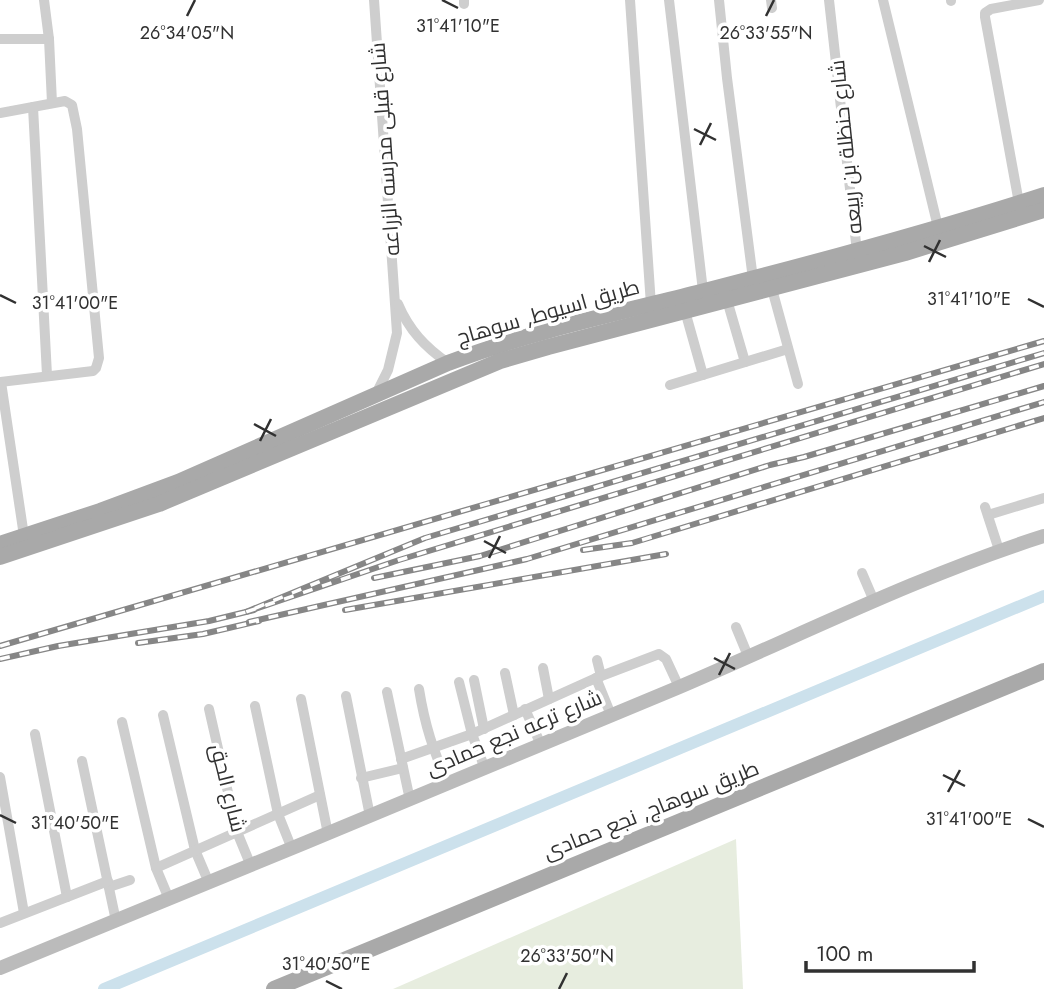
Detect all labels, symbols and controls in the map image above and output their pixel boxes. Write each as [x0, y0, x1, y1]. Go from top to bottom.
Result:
text: 31°41'10"E [416, 13, 500, 39]
text: 26°34'05"N [140, 20, 234, 46]
text: 26°33'55"N [719, 20, 813, 46]
street label: شارع قبلى مدرسه الزراعه [363, 41, 407, 257]
street label: شارع حنظلة بن ربيعه [822, 59, 870, 235]
street label: طريق اسيوط, سوهاج [453, 272, 643, 352]
text: 31°41'10"E [927, 286, 1011, 312]
text: 31°41'00"E [32, 290, 118, 316]
street label: شارع ترعه نجع حمادى [421, 682, 607, 784]
street label: شارع الحق [203, 741, 253, 835]
street label: طريق سوهاج, نجع حمادى [539, 753, 763, 867]
text: 31°41'00"E [926, 806, 1012, 832]
text: 31°40'50"E [31, 810, 119, 836]
scale bar [806, 930, 974, 974]
text: 100 m [816, 939, 873, 969]
text: 26°33'50"N [520, 943, 614, 969]
text: 31°40'50"E [282, 951, 370, 977]

